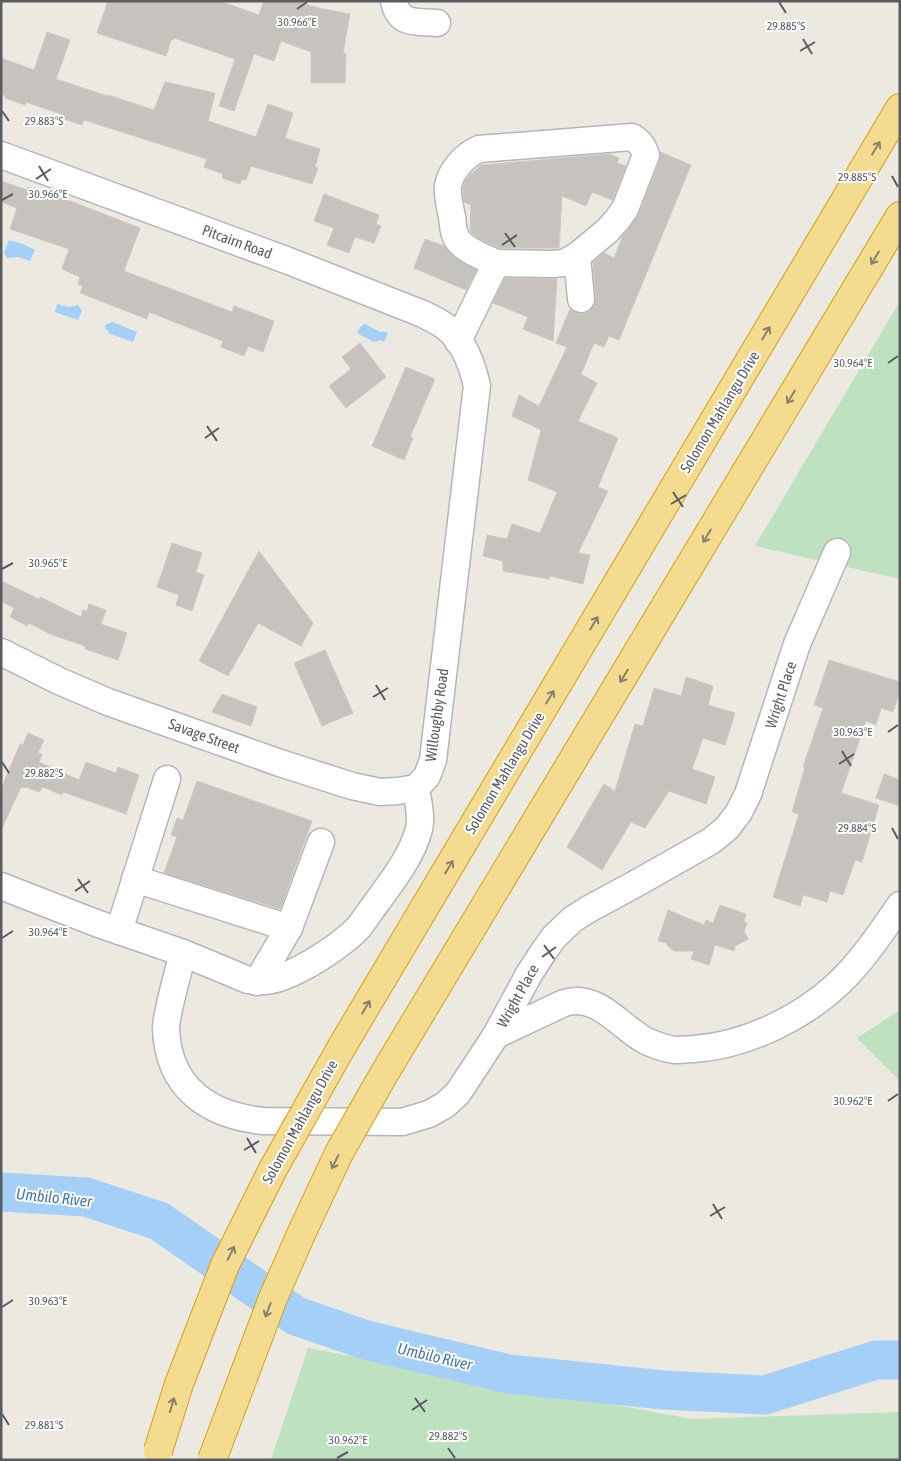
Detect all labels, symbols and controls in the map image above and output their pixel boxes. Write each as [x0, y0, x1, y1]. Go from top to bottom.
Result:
text: 30.966°E [278, 15, 316, 29]
text: 29.885°S [767, 19, 805, 33]
text: 29.883°S [25, 114, 63, 128]
one-way arrow [871, 141, 881, 156]
text: 29.885°S [838, 170, 876, 184]
text: 30.966°E [29, 187, 67, 201]
street label: Pitcairn Road [200, 221, 274, 262]
one-way arrow [869, 250, 879, 264]
one-way arrow [762, 327, 772, 341]
street label: Solomon Mahlangu Drive [677, 348, 763, 476]
text: 30.964°E [834, 356, 872, 370]
one-way arrow [785, 390, 795, 404]
one-way arrow [702, 529, 712, 543]
text: 30.965°E [29, 556, 67, 570]
one-way arrow [590, 617, 600, 631]
street label: Wright Place [762, 659, 799, 731]
street label: Willoughby Road [422, 667, 451, 763]
one-way arrow [618, 668, 628, 682]
one-way arrow [546, 691, 556, 705]
street label: Solomon Mahlangu Drive [462, 709, 548, 837]
street label: Savage Street [166, 715, 242, 756]
text: 30.963°E [834, 725, 872, 739]
text: 29.882°S [25, 766, 63, 780]
text: 29.884°S [838, 821, 876, 835]
one-way arrow [445, 860, 455, 874]
text: 30.964°E [29, 925, 67, 939]
street label: Wright Place [493, 961, 542, 1030]
one-way arrow [361, 999, 371, 1014]
street label: Solomon Mahlangu Drive [258, 1057, 341, 1187]
text: 30.962°E [834, 1094, 872, 1108]
one-way arrow [330, 1155, 340, 1170]
water label: Umbilo River [15, 1184, 94, 1210]
one-way arrow [227, 1246, 236, 1261]
text: 30.963°E [29, 1294, 67, 1308]
one-way arrow [263, 1302, 272, 1318]
water label: Umbilo River [396, 1339, 475, 1374]
one-way arrow [168, 1397, 178, 1413]
text: 29.881°S [25, 1418, 63, 1432]
text: 29.882°S [429, 1429, 467, 1443]
text: 30.962°E [329, 1433, 367, 1447]

